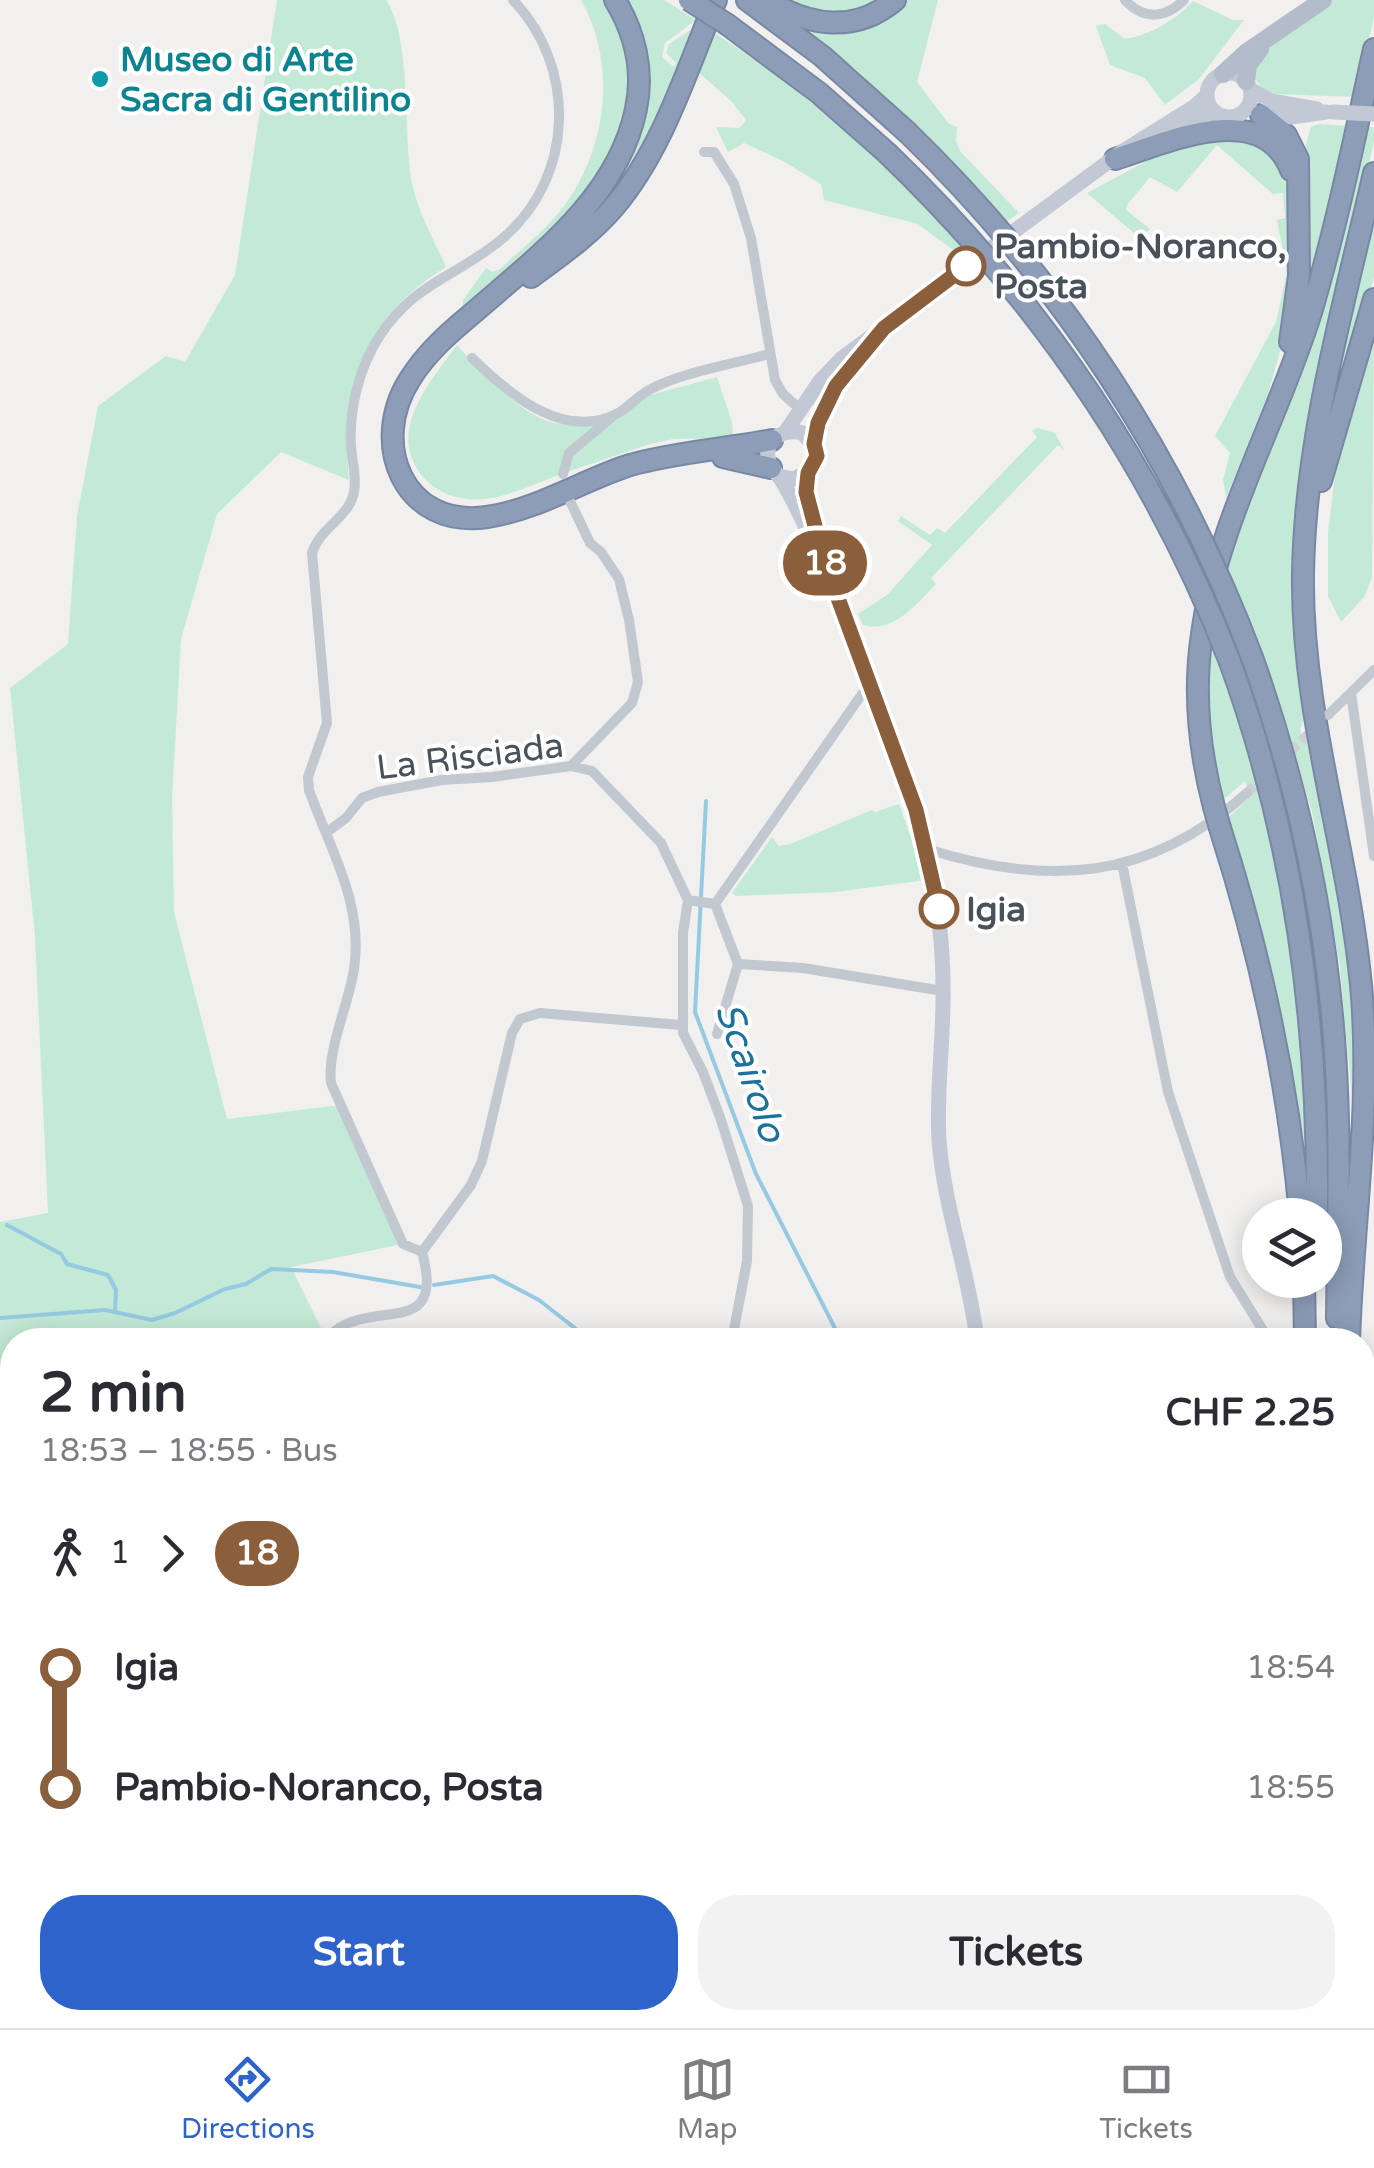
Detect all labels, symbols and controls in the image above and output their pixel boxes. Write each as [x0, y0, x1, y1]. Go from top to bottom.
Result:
place label: Museo di Arte Sacra di Gentilino [120, 39, 411, 121]
marker: Museo di Arte Sacra di Gentilino [89, 68, 111, 90]
place label: Pambio-Noranco, Posta [994, 226, 1287, 308]
marker: Pambio-Noranco, Posta [947, 247, 985, 285]
line badge: 18 [780, 530, 870, 596]
text: 18 [803, 542, 847, 584]
street label: La Risciada [374, 725, 566, 789]
place label: Igia [966, 889, 1026, 931]
marker: Igia [920, 890, 958, 928]
water label: Scairolo [705, 997, 796, 1150]
map controls [1242, 1198, 1342, 1298]
button: layers [1242, 1198, 1342, 1298]
text: 2 min [40, 1361, 187, 1427]
text: CHF 2.25 [1165, 1390, 1335, 1436]
text: 18:53 – 18:55 · Bus [40, 1432, 338, 1470]
icon: walk [40, 1526, 95, 1581]
icon: forward [145, 1526, 200, 1581]
text: 18 [235, 1532, 279, 1574]
text: 1 [110, 1534, 130, 1572]
text: Igia [114, 1645, 179, 1691]
text: 18:54 [1246, 1649, 1335, 1687]
text: Pambio-Noranco, Posta [114, 1765, 544, 1811]
text: 18:55 [1246, 1769, 1335, 1807]
button: Start [40, 1895, 678, 2010]
button: Tickets [698, 1895, 1335, 2010]
tab: Directions [181, 2052, 315, 2146]
tab: Map [677, 2052, 737, 2146]
tab: Tickets [1099, 2052, 1193, 2146]

